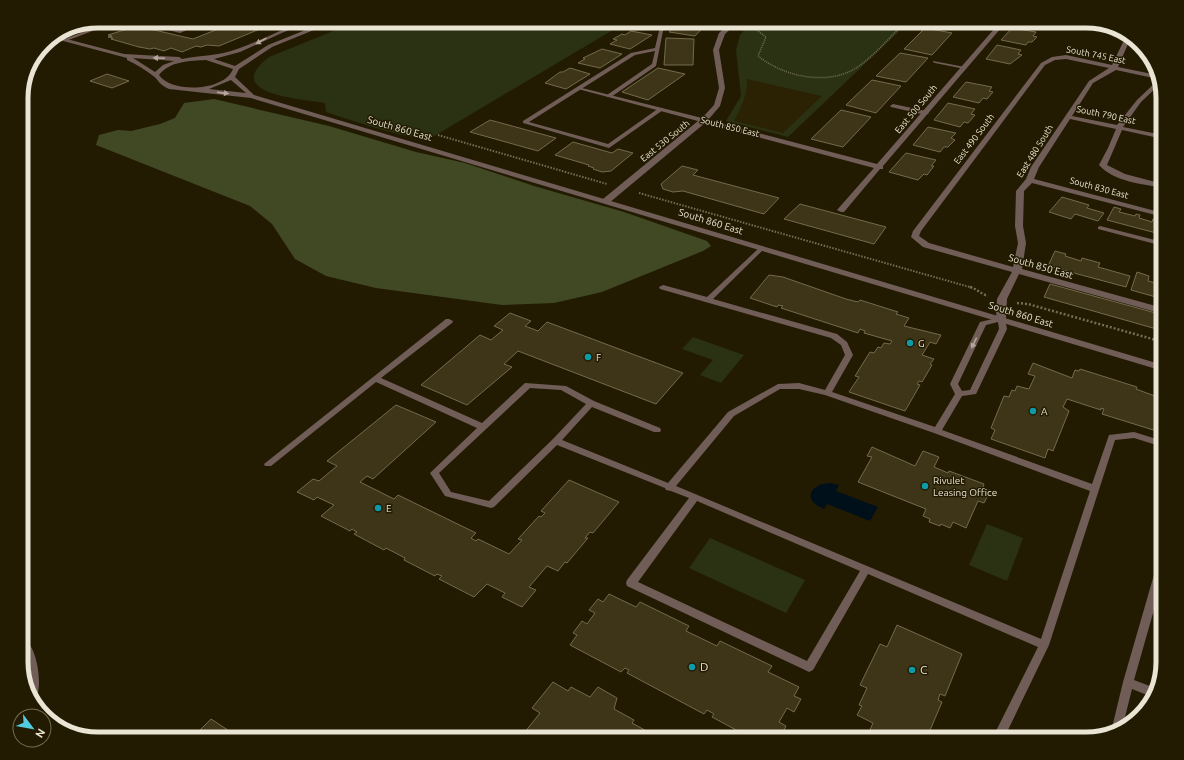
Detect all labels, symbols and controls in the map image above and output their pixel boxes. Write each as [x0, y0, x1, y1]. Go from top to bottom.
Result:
one-way arrow [256, 37, 267, 44]
street label: South 745 East [1065, 44, 1127, 66]
one-way arrow [152, 55, 165, 61]
street label: East 500 South [893, 83, 939, 135]
one-way arrow [217, 89, 229, 96]
street label: South 790 East [1075, 104, 1137, 126]
street label: East 490 South [952, 112, 996, 166]
street label: South 860 East [366, 114, 434, 143]
street label: South 850 East [700, 115, 761, 139]
street label: East 530 South [638, 118, 692, 164]
street label: East 480 South [1015, 123, 1055, 179]
street label: South 830 East [1069, 175, 1130, 201]
street label: South 860 East [677, 206, 745, 237]
street label: South 850 East [1007, 252, 1075, 281]
street label: South 860 East [987, 299, 1055, 330]
one-way arrow [971, 337, 977, 349]
marker: G [905, 338, 915, 348]
place label: G [918, 338, 925, 349]
marker: F [583, 352, 593, 362]
place label: F [596, 352, 601, 363]
marker: A [1028, 406, 1038, 416]
place label: A [1041, 406, 1048, 417]
place label: Rivulet Leasing Office [933, 475, 997, 498]
marker: Rivulet Leasing Office [920, 481, 930, 491]
marker: E [373, 503, 383, 513]
place label: E [386, 503, 392, 514]
place label: D [700, 660, 708, 673]
marker: D [687, 662, 697, 672]
place label: C [920, 663, 928, 676]
marker: C [907, 665, 917, 675]
north arrow [12, 708, 52, 748]
text: N [33, 727, 48, 740]

